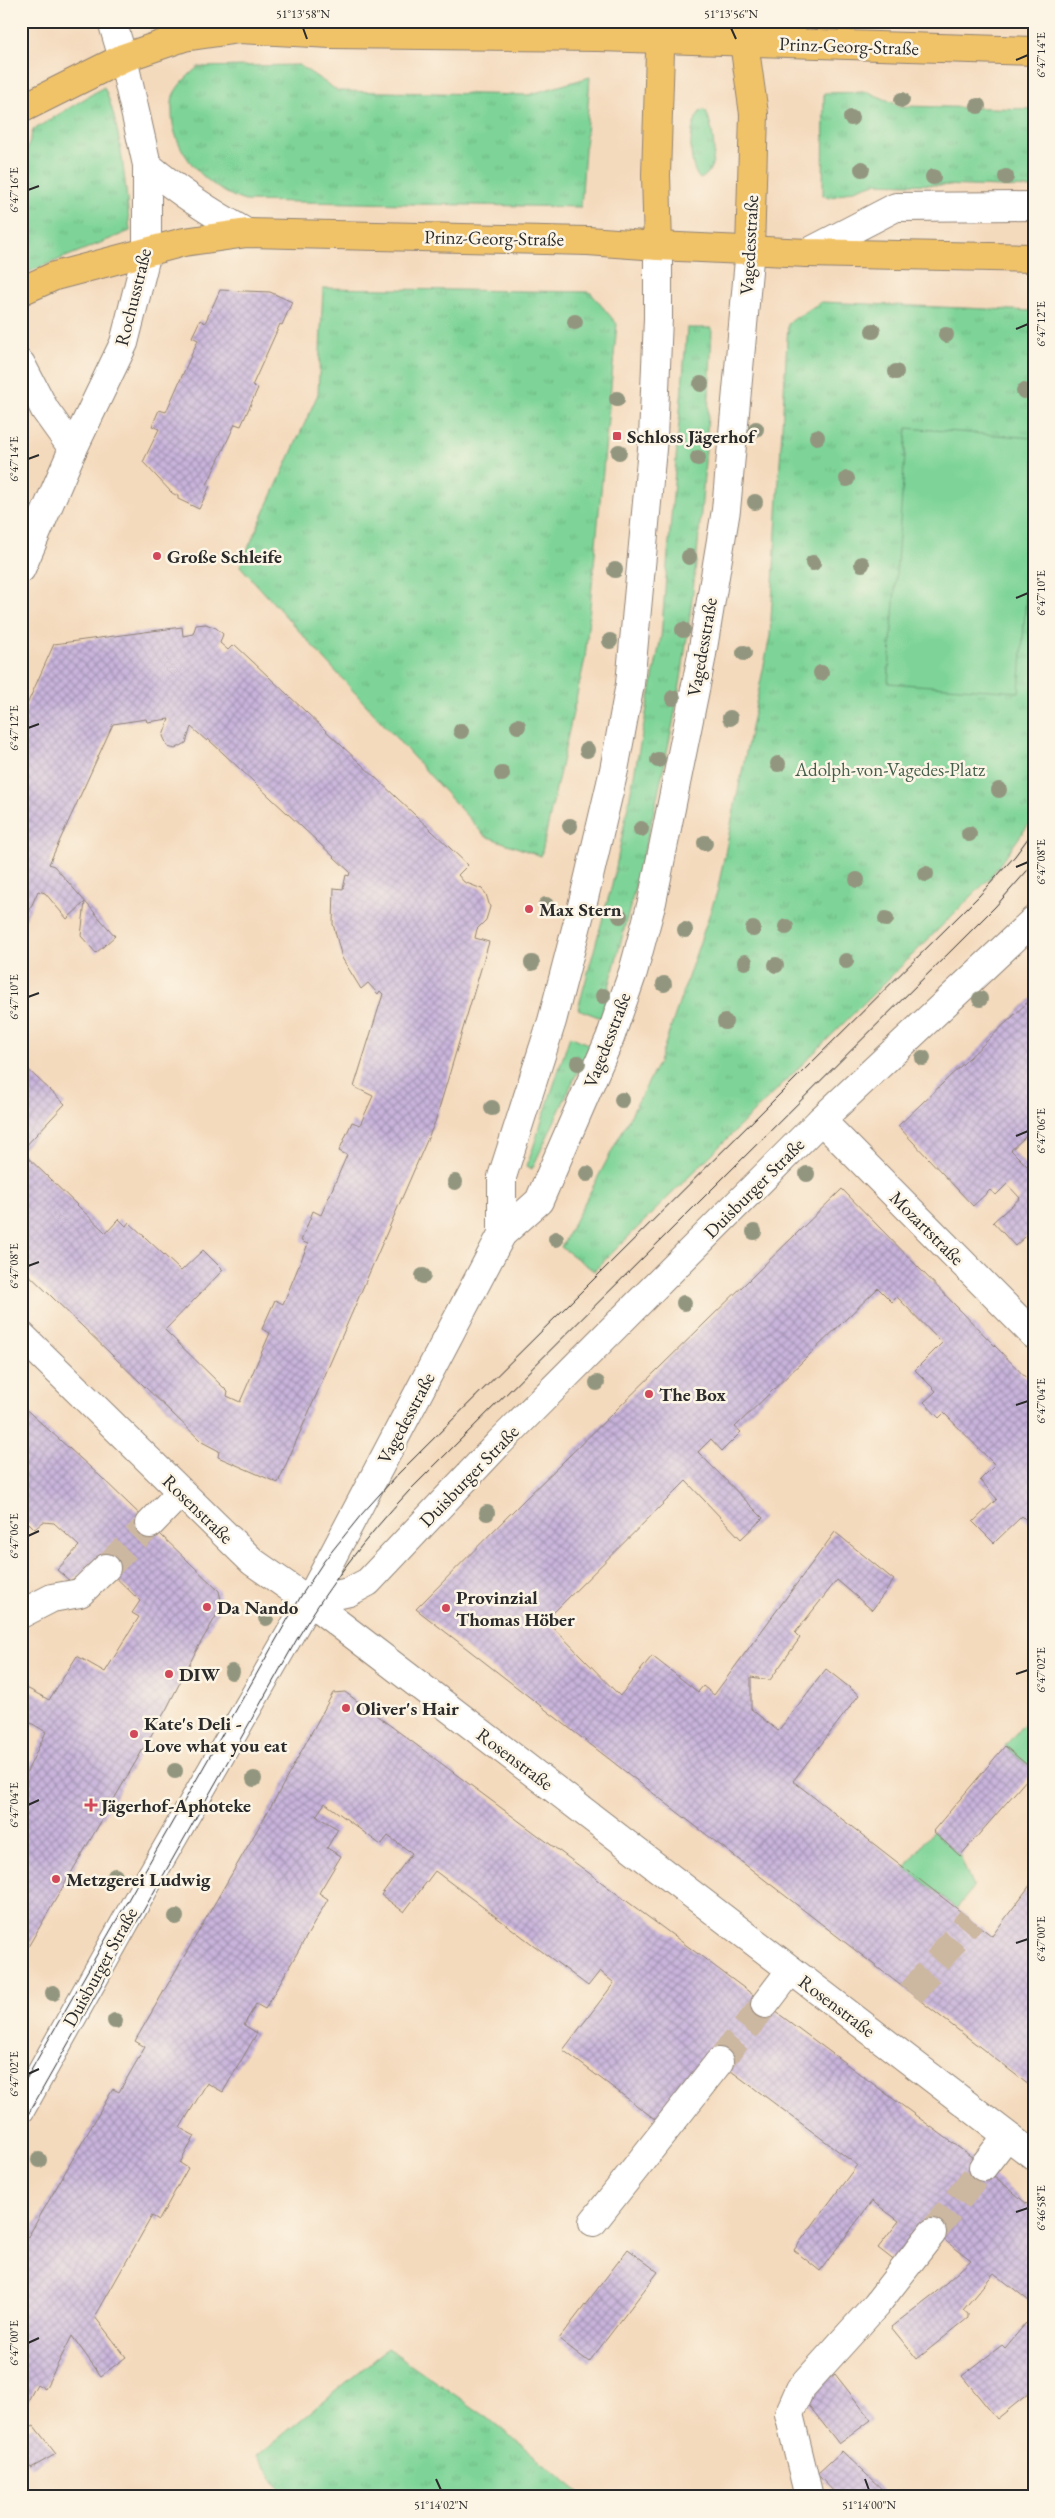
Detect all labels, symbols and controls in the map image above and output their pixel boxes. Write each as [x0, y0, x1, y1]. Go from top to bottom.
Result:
text: 51°13'58"N [276, 6, 330, 22]
text: 51°13'56"N [704, 6, 758, 22]
street label: Prinz-Georg-Straße [779, 31, 919, 61]
text: 6°47'14"E [1033, 32, 1049, 78]
text: 6°47'16"E [6, 167, 22, 213]
street label: Vagedesstraße [734, 194, 764, 296]
street label: Prinz-Georg-Straße [424, 224, 564, 252]
street label: Rochusstraße [109, 246, 157, 348]
text: 6°47'12"E [1033, 301, 1049, 347]
place label: Schloss Jägerhof [627, 424, 757, 449]
marker: Schloss Jägerhof [611, 430, 623, 442]
text: 6°47'14"E [6, 436, 22, 482]
place label: Große Schleife [167, 544, 282, 569]
marker: Große Schleife [151, 550, 163, 562]
text: 6°47'10"E [1033, 570, 1049, 616]
street label: Vagedesstraße [681, 596, 723, 698]
text: 6°47'12"E [6, 705, 22, 751]
park label: Adolph-von-Vagedes-Platz [794, 757, 986, 782]
text: 6°47'08"E [1033, 839, 1049, 885]
place label: Max Stern [539, 897, 622, 922]
marker: Max Stern [523, 903, 535, 915]
text: 6°47'10"E [6, 974, 22, 1020]
street label: Vagedesstraße [577, 989, 637, 1091]
text: 6°47'06"E [1033, 1108, 1049, 1154]
street label: Duisburger Straße [698, 1132, 810, 1244]
street label: Mozartstraße [884, 1185, 970, 1271]
text: 6°47'08"E [6, 1243, 22, 1289]
street label: Vagedesstraße [371, 1368, 441, 1468]
text: 6°47'04"E [1033, 1378, 1049, 1424]
place label: The Box [659, 1382, 726, 1407]
marker: The Box [643, 1388, 655, 1400]
street label: Duisburger Straße [414, 1420, 524, 1532]
street label: Rosenstraße [157, 1469, 239, 1549]
text: 6°47'06"E [6, 1513, 22, 1559]
place label: Provinzial Thomas Höber [456, 1585, 575, 1632]
place label: Da Nando [217, 1595, 299, 1620]
marker: Da Nando [201, 1601, 213, 1613]
marker: Provinzial Thomas Höber [440, 1602, 452, 1614]
text: 6°47'02"E [1033, 1647, 1049, 1693]
place label: DIW [179, 1662, 220, 1687]
marker: DIW [163, 1668, 175, 1680]
place label: Oliver's Hair [356, 1696, 459, 1721]
marker: Oliver's Hair [340, 1702, 352, 1714]
place label: Kate's Deli - Love what you eat [144, 1711, 287, 1758]
street label: Rosenstraße [472, 1722, 558, 1796]
marker: Kate's Deli - Love what you eat [128, 1728, 140, 1740]
text: 6°47'04"E [6, 1782, 22, 1828]
place label: Jägerhof-Aphoteke [99, 1793, 251, 1818]
marker: Jägerhof-Aphoteke [85, 1799, 97, 1811]
place label: Metzgerei Ludwig [66, 1867, 211, 1892]
marker: Metzgerei Ludwig [50, 1873, 62, 1885]
street label: Duisburger Straße [57, 1903, 143, 2031]
text: 6°47'00"E [1033, 1916, 1049, 1962]
street label: Rosenstraße [794, 1969, 880, 2043]
text: 6°47'02"E [6, 2051, 22, 2097]
text: 6°46'58"E [1033, 2185, 1049, 2231]
text: 6°47'00"E [6, 2320, 22, 2366]
text: 51°14'02"N [414, 2497, 468, 2513]
text: 51°14'00"N [842, 2497, 896, 2513]

